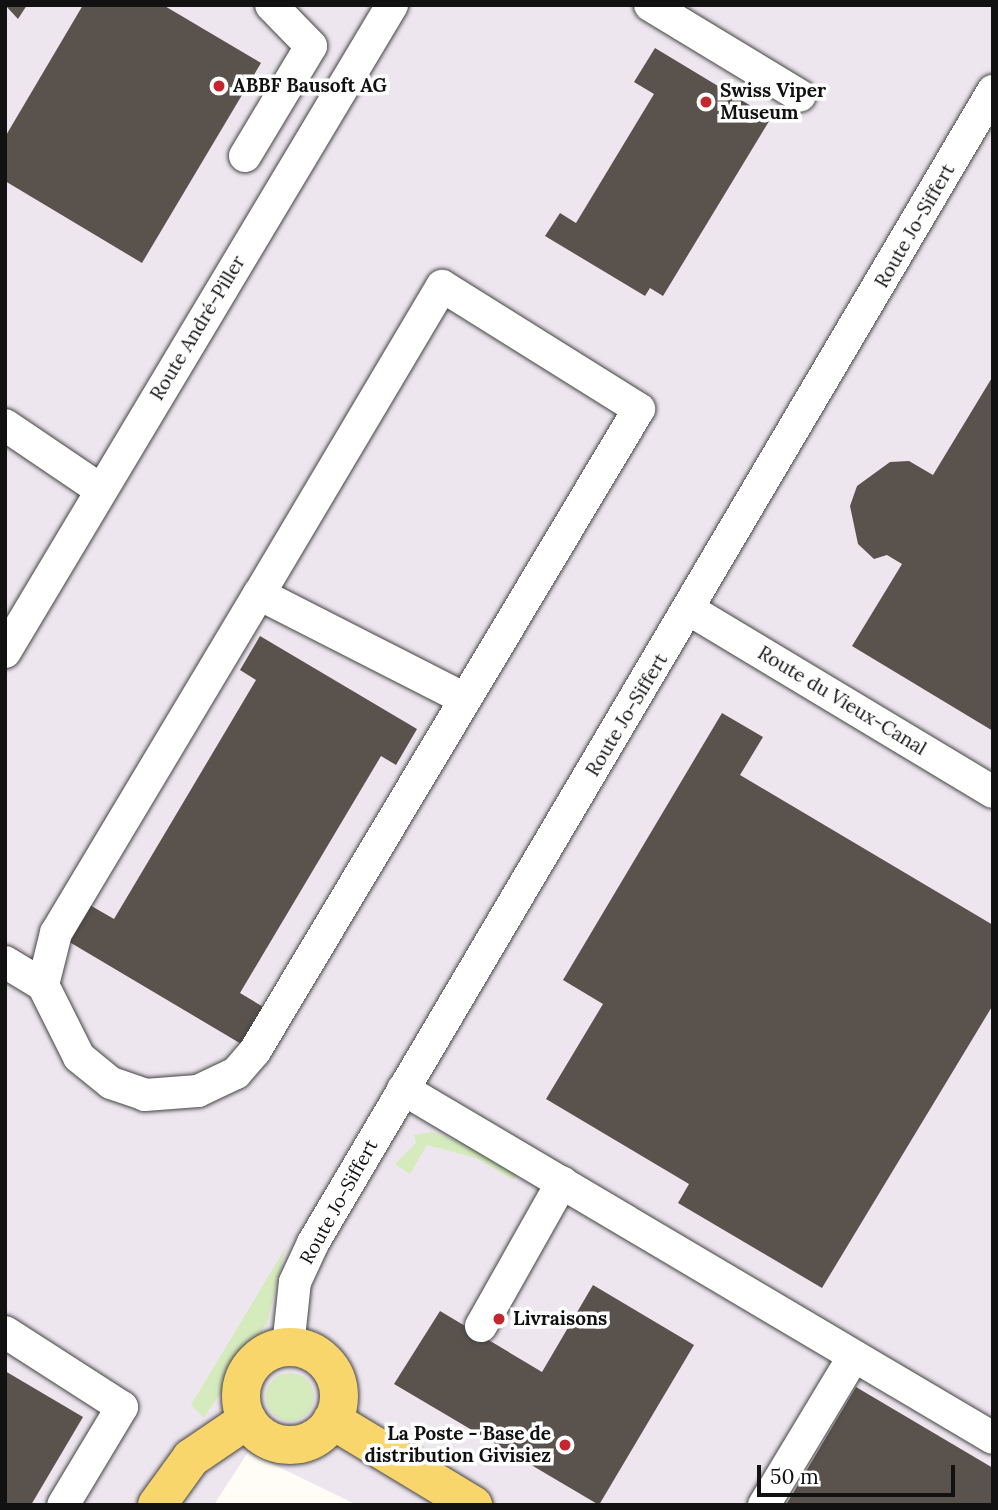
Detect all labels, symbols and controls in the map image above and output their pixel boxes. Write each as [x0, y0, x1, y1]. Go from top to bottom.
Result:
place label: ABBF Bausoft AG [233, 75, 387, 97]
marker: ABBF Bausoft AG [211, 78, 227, 94]
place label: Swiss Viper Museum [720, 80, 826, 124]
marker: Swiss Viper Museum [698, 94, 714, 110]
street label: Route Jo-Siffert [870, 160, 960, 292]
street label: Route André-Piller [146, 252, 250, 404]
street label: Route du Vieux-Canal [754, 642, 930, 760]
street label: Route Jo-Siffert [581, 650, 673, 780]
street label: Route Jo-Siffert [295, 1136, 383, 1268]
place label: Livraisons [513, 1308, 607, 1330]
marker: Livraisons [491, 1311, 507, 1327]
place label: La Poste - Base de distribution Givisiez [364, 1423, 551, 1467]
marker: La Poste - Base de distribution Givisiez [557, 1437, 573, 1453]
scale bar [760, 1450, 958, 1494]
text: 50 m [770, 1463, 819, 1490]

